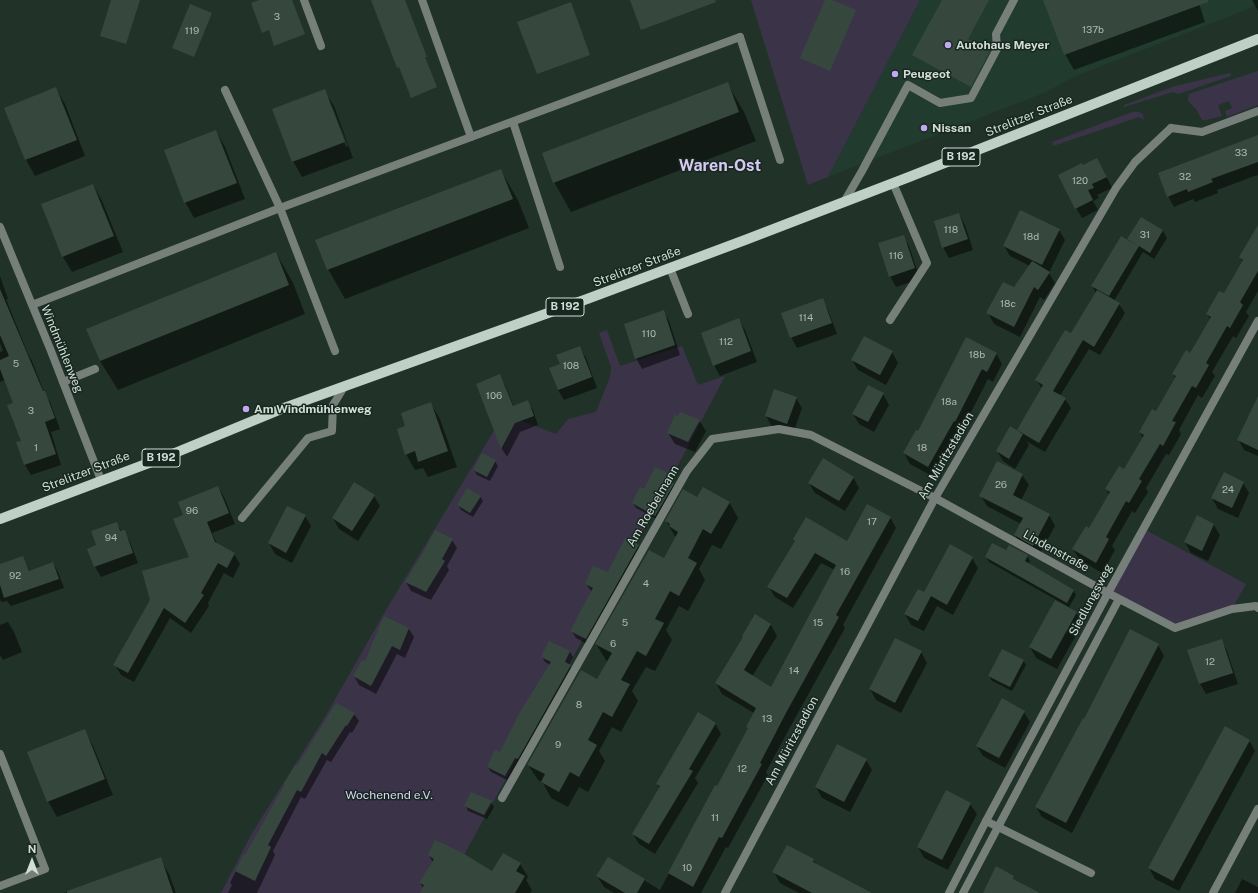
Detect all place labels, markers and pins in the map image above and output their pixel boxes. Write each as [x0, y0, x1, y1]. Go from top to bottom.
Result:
place label: Autohaus Meyer [956, 38, 1049, 52]
marker: Autohaus Meyer [943, 40, 953, 50]
place label: Peugeot [903, 67, 951, 81]
marker: Peugeot [890, 69, 900, 79]
place label: Nissan [932, 121, 971, 135]
marker: Nissan [919, 123, 929, 133]
place label: Am Windmühlenweg [254, 402, 372, 416]
marker: Am Windmühlenweg [241, 404, 251, 414]

